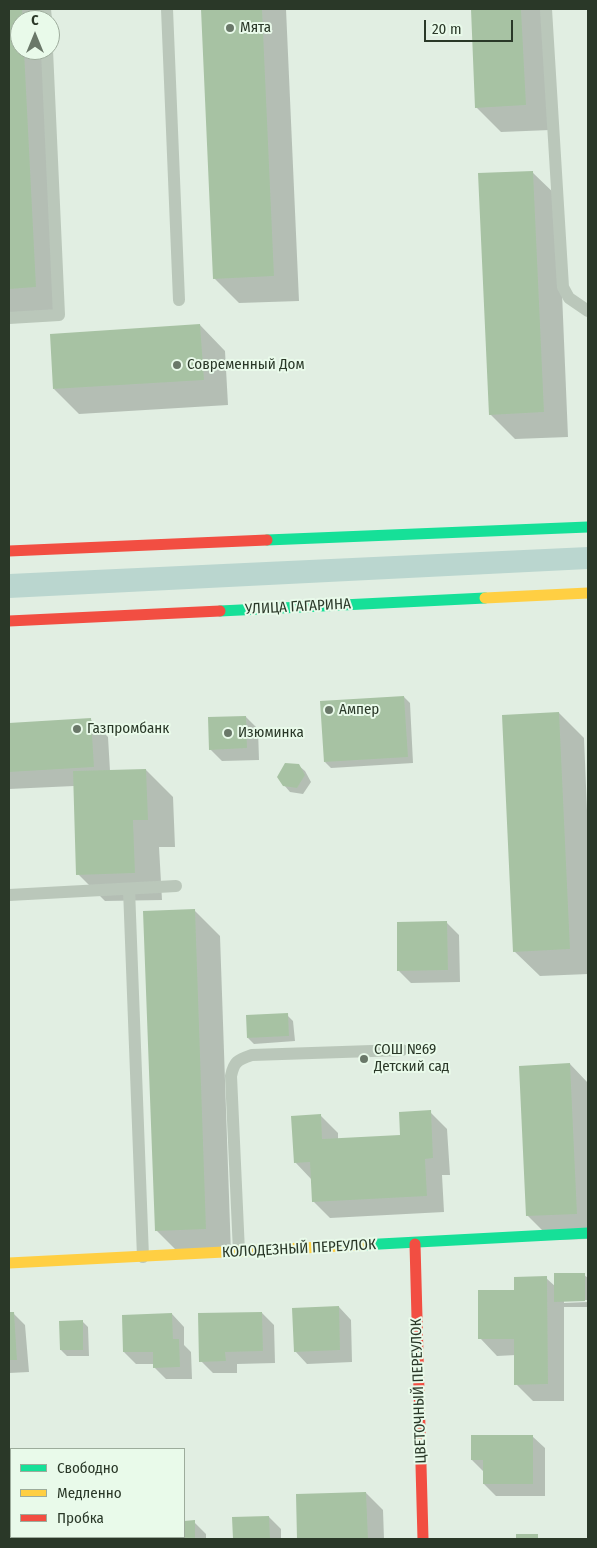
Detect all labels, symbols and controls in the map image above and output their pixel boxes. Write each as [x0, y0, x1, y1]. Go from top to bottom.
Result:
north arrow [10, 10, 60, 60]
scale bar [427, 10, 516, 42]
text: С [31, 12, 39, 29]
place label: Мята [240, 19, 271, 37]
text: 20 m [432, 20, 462, 38]
marker: Мята [224, 22, 236, 34]
place label: Современный Дом [187, 356, 305, 374]
marker: Современный Дом [171, 359, 183, 371]
street label: УЛИЦА ГАГАРИНА [245, 595, 351, 619]
place label: Ампер [339, 701, 379, 719]
marker: Ампер [323, 704, 335, 716]
place label: Газпромбанк [87, 720, 169, 738]
marker: Газпромбанк [71, 723, 83, 735]
place label: Изюминка [238, 724, 304, 742]
marker: Изюминка [222, 727, 234, 739]
place label: СОШ №69 Детский сад [374, 1041, 449, 1076]
marker: СОШ №69 Детский сад [358, 1053, 370, 1065]
street label: КОЛОДЕЗНЫЙ ПЕРЕУЛОК [221, 1236, 377, 1262]
street label: ЦВЕТОЧНЫЙ ПЕРЕУЛОК [407, 1318, 431, 1464]
legend [10, 1448, 185, 1538]
text: Свободно [57, 1459, 119, 1477]
text: Медленно [57, 1484, 122, 1502]
text: Пробка [57, 1509, 104, 1527]

